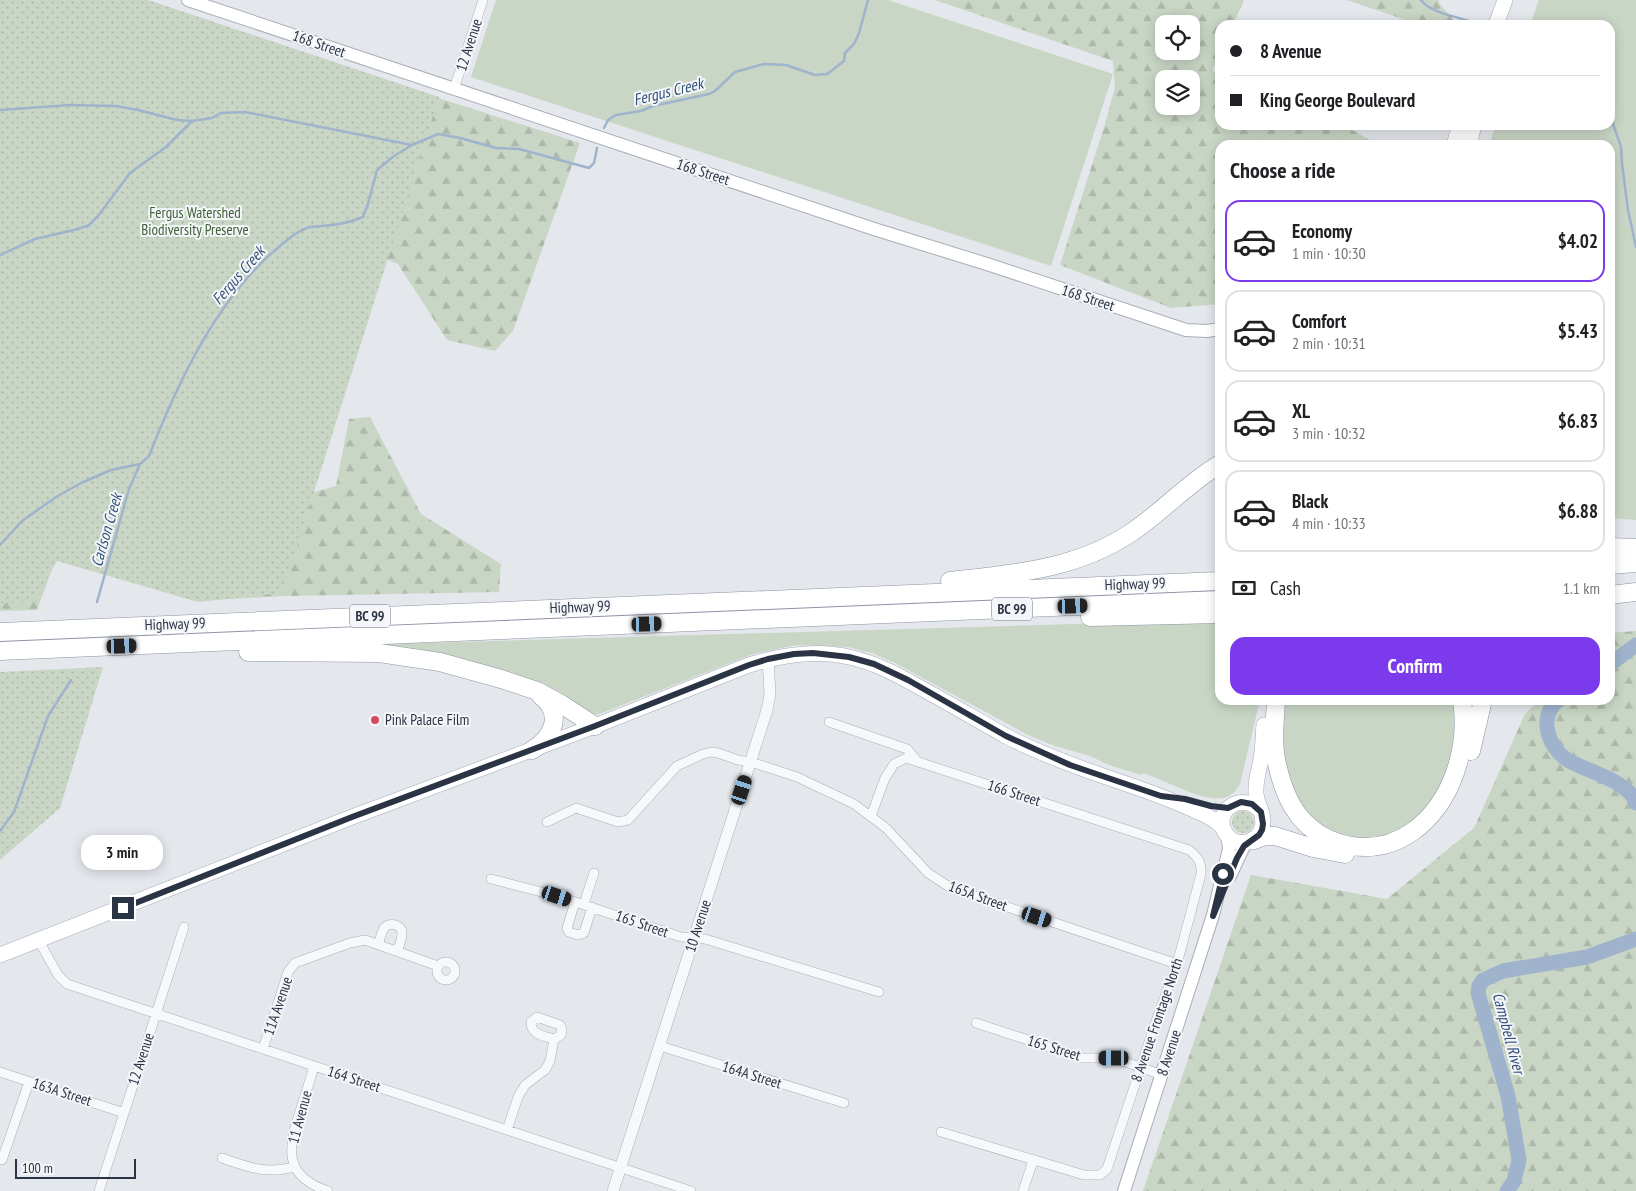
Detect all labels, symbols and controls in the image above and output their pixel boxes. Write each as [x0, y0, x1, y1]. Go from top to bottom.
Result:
map controls [1155, 15, 1200, 115]
button: locate [1155, 15, 1200, 60]
street label: 12 Avenue [451, 16, 486, 74]
street label: 168 Street [290, 26, 348, 61]
text: 8 Avenue [1260, 39, 1322, 63]
button: layers [1155, 70, 1200, 115]
water label: Fergus Creek [631, 72, 707, 109]
text: King George Boulevard [1260, 88, 1415, 112]
street label: 168 Street [674, 154, 732, 189]
text: Choose a ride [1230, 156, 1335, 184]
park label: Fergus Watershed Biodiversity Preserve [141, 203, 249, 239]
icon: car [1232, 219, 1277, 264]
text: Economy [1292, 219, 1352, 243]
text: $4.02 [1558, 229, 1598, 253]
water label: Fergus Creek [207, 240, 270, 308]
text: 1 min · 10:30 [1292, 243, 1366, 263]
street label: 168 Street [1059, 280, 1117, 315]
icon: car [1232, 309, 1277, 354]
text: Comfort [1292, 309, 1346, 333]
text: $5.43 [1558, 319, 1598, 343]
text: 2 min · 10:31 [1292, 333, 1366, 353]
icon: car [1232, 399, 1277, 444]
text: XL [1292, 399, 1310, 423]
text: $6.83 [1558, 409, 1598, 433]
text: 3 min · 10:32 [1292, 423, 1366, 443]
water label: Carlson Creek [86, 489, 126, 569]
icon: car [1232, 489, 1277, 534]
text: Black [1292, 489, 1328, 513]
text: $6.88 [1558, 499, 1598, 523]
text: 4 min · 10:33 [1292, 513, 1366, 533]
street label: Highway 99 [1104, 573, 1166, 594]
icon: cash [1230, 574, 1258, 602]
text: Cash [1270, 576, 1301, 600]
text: 1.1 km [1563, 578, 1600, 598]
street label: Highway 99 [549, 596, 611, 617]
road number: BC 99 [992, 598, 1032, 620]
car [1057, 598, 1088, 614]
road number: BC 99 [350, 604, 390, 628]
street label: Highway 99 [144, 613, 206, 634]
car [631, 616, 662, 632]
button: Confirm [1230, 637, 1600, 695]
car [106, 638, 137, 654]
place label: Pink Palace Film [385, 710, 469, 729]
marker: Pink Palace Film [369, 714, 381, 726]
car [730, 773, 753, 807]
street label: 166 Street [985, 775, 1043, 810]
callout: 3 min [82, 836, 164, 870]
text: 3 min [106, 842, 138, 862]
route start [1212, 863, 1234, 885]
street label: 165A Street [946, 876, 1010, 915]
car [540, 884, 573, 908]
route end [112, 897, 134, 919]
street label: 10 Avenue [680, 897, 715, 955]
car [1020, 905, 1053, 929]
street label: 165 Street [613, 906, 671, 941]
street label: 8 Avenue Frontage North [1127, 956, 1187, 1084]
street label: 11A Avenue [259, 974, 296, 1038]
water label: Campbell River [1489, 990, 1530, 1079]
street label: 8 Avenue [1153, 1027, 1185, 1079]
street label: 12 Avenue [123, 1030, 158, 1088]
street label: 165 Street [1025, 1030, 1083, 1065]
car [1099, 1051, 1129, 1066]
street label: 164A Street [720, 1057, 784, 1093]
street label: 164 Street [325, 1061, 383, 1096]
street label: 163A Street [30, 1073, 94, 1110]
street label: 11 Avenue [283, 1088, 316, 1146]
scale bar [15, 1156, 136, 1179]
text: 100 m [22, 1159, 53, 1177]

